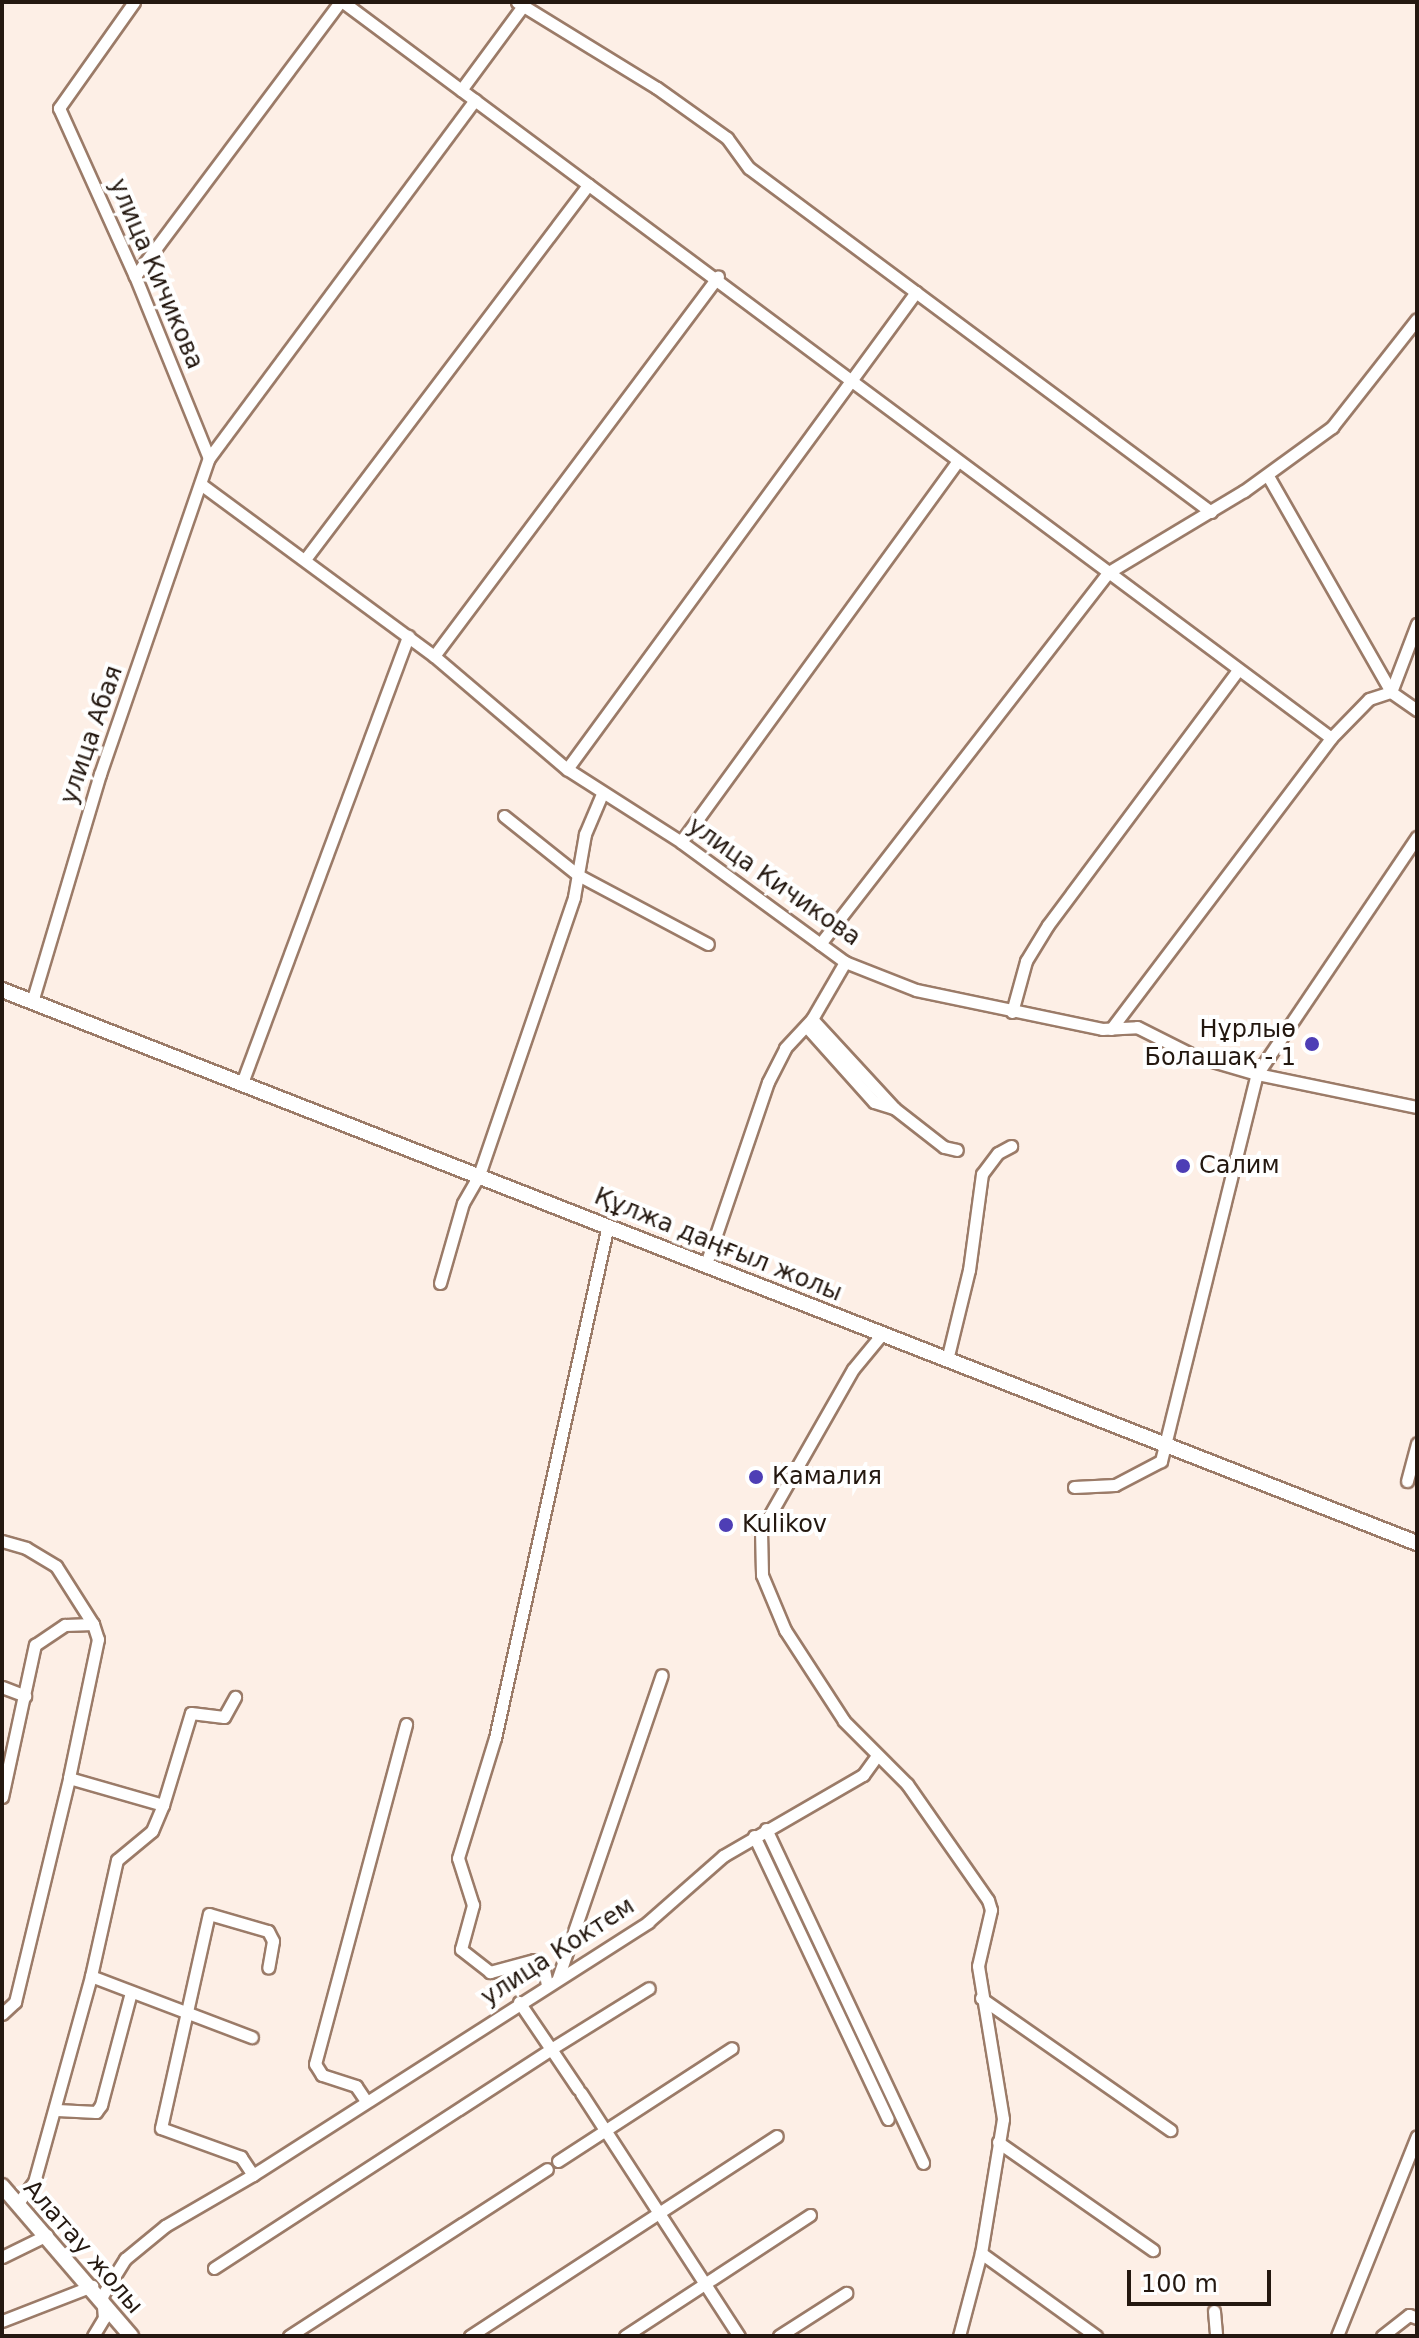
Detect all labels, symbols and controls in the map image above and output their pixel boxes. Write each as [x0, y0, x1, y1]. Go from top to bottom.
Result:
street label: улица Кичикова [103, 174, 209, 374]
street label: улица Абая [55, 662, 129, 808]
street label: улица Кичикова [682, 812, 866, 952]
place label: Нұрлыө Болашақ - 1 [1144, 1016, 1296, 1072]
marker: Нұрлыө Болашақ - 1 [1303, 1035, 1321, 1053]
place label: Салим [1199, 1152, 1280, 1180]
marker: Салим [1174, 1157, 1192, 1175]
street label: Құлжа даңғыл жолы [590, 1182, 846, 1308]
place label: Камалия [772, 1463, 882, 1491]
marker: Камалия [747, 1468, 765, 1486]
place label: Kulikov [742, 1511, 827, 1539]
marker: Kulikov [717, 1516, 735, 1534]
street label: улица Коктем [476, 1892, 640, 2012]
street label: Алатау жолы [17, 2174, 149, 2320]
scale bar [1131, 2254, 1275, 2304]
text: 100 m [1141, 2270, 1218, 2298]

